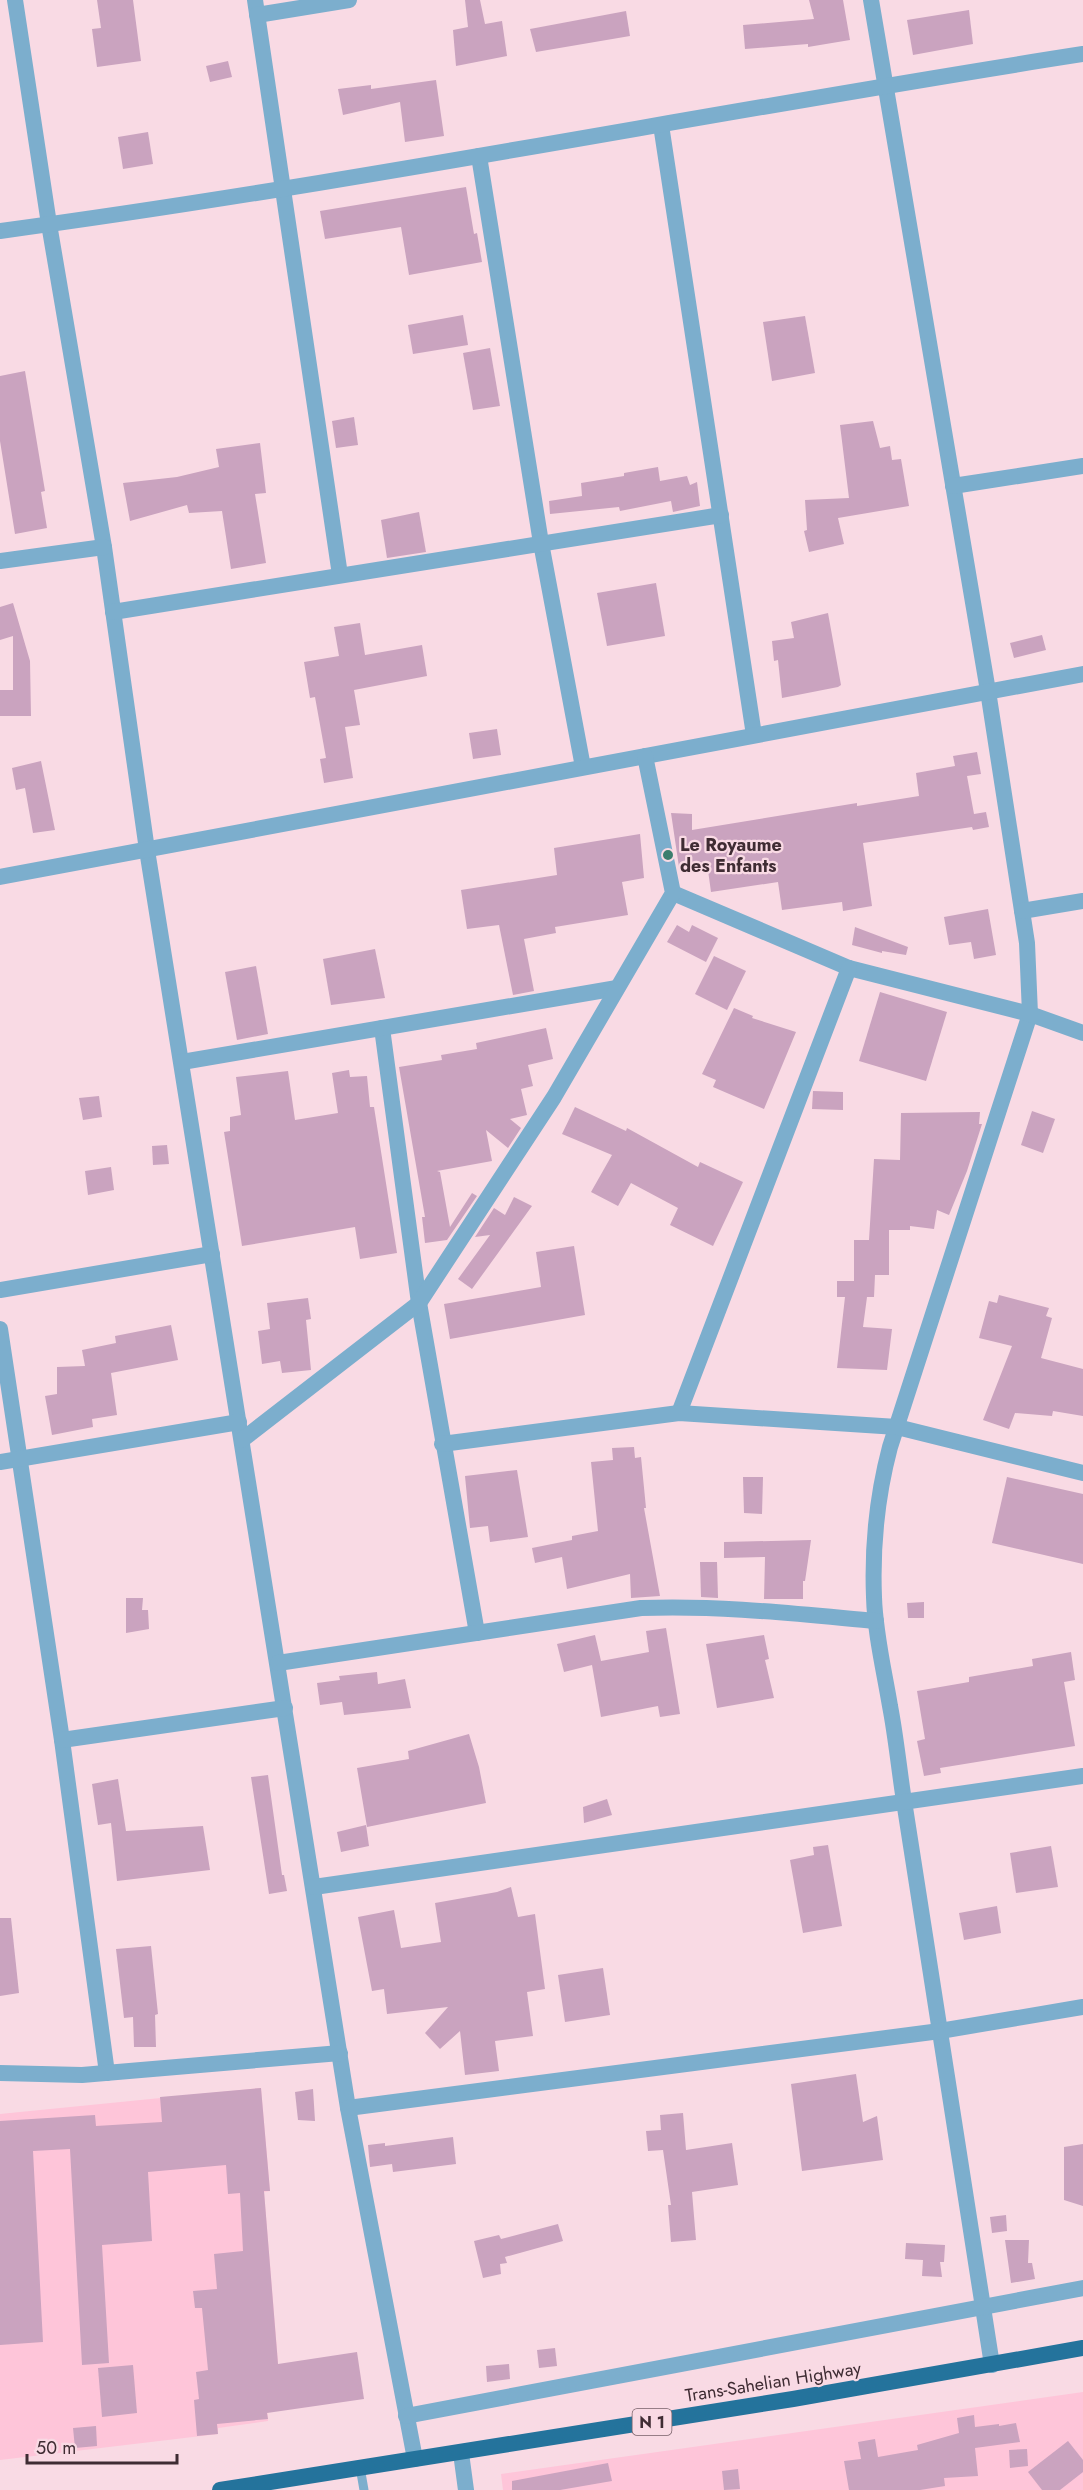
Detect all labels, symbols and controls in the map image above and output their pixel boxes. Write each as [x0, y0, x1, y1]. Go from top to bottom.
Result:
place label: Le Royaume des Enfants [680, 832, 782, 879]
marker: Le Royaume des Enfants [661, 848, 675, 862]
street label: Trans-Sahelian Highway [683, 2355, 863, 2409]
road number: N 1 [632, 2409, 672, 2435]
scale bar [27, 2427, 177, 2465]
text: 50 m [36, 2435, 76, 2461]

